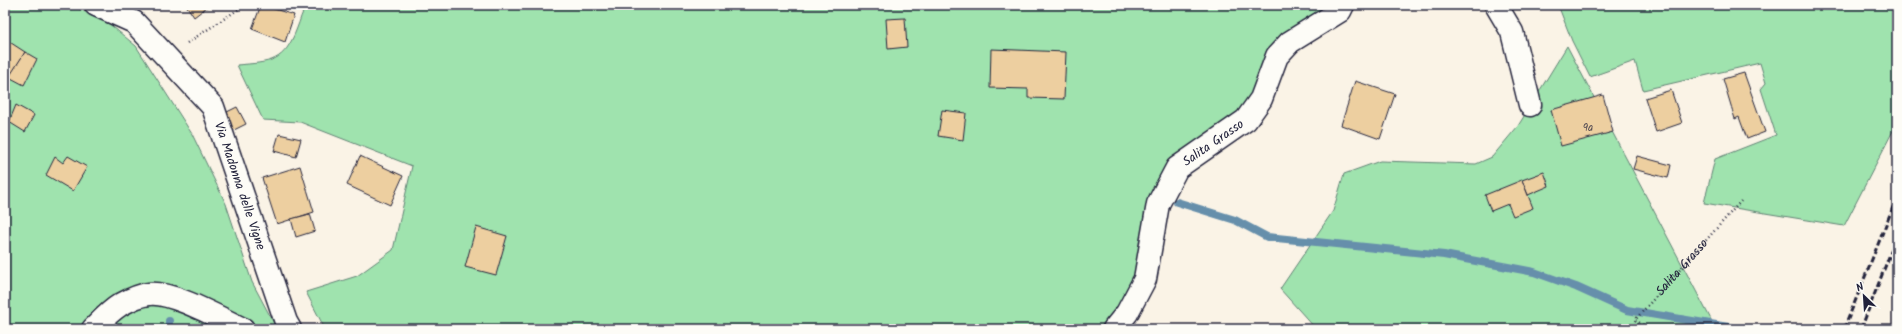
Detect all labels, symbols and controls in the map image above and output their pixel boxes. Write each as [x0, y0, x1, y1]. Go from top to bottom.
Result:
street label: Salita Grasso [1178, 114, 1248, 172]
street label: Via Madonna delle Vigne [208, 119, 271, 253]
house number: 9a [1583, 119, 1593, 137]
street label: Salita Grasso [1650, 234, 1713, 301]
north arrow [1844, 276, 1884, 316]
text: N [1853, 278, 1867, 297]

